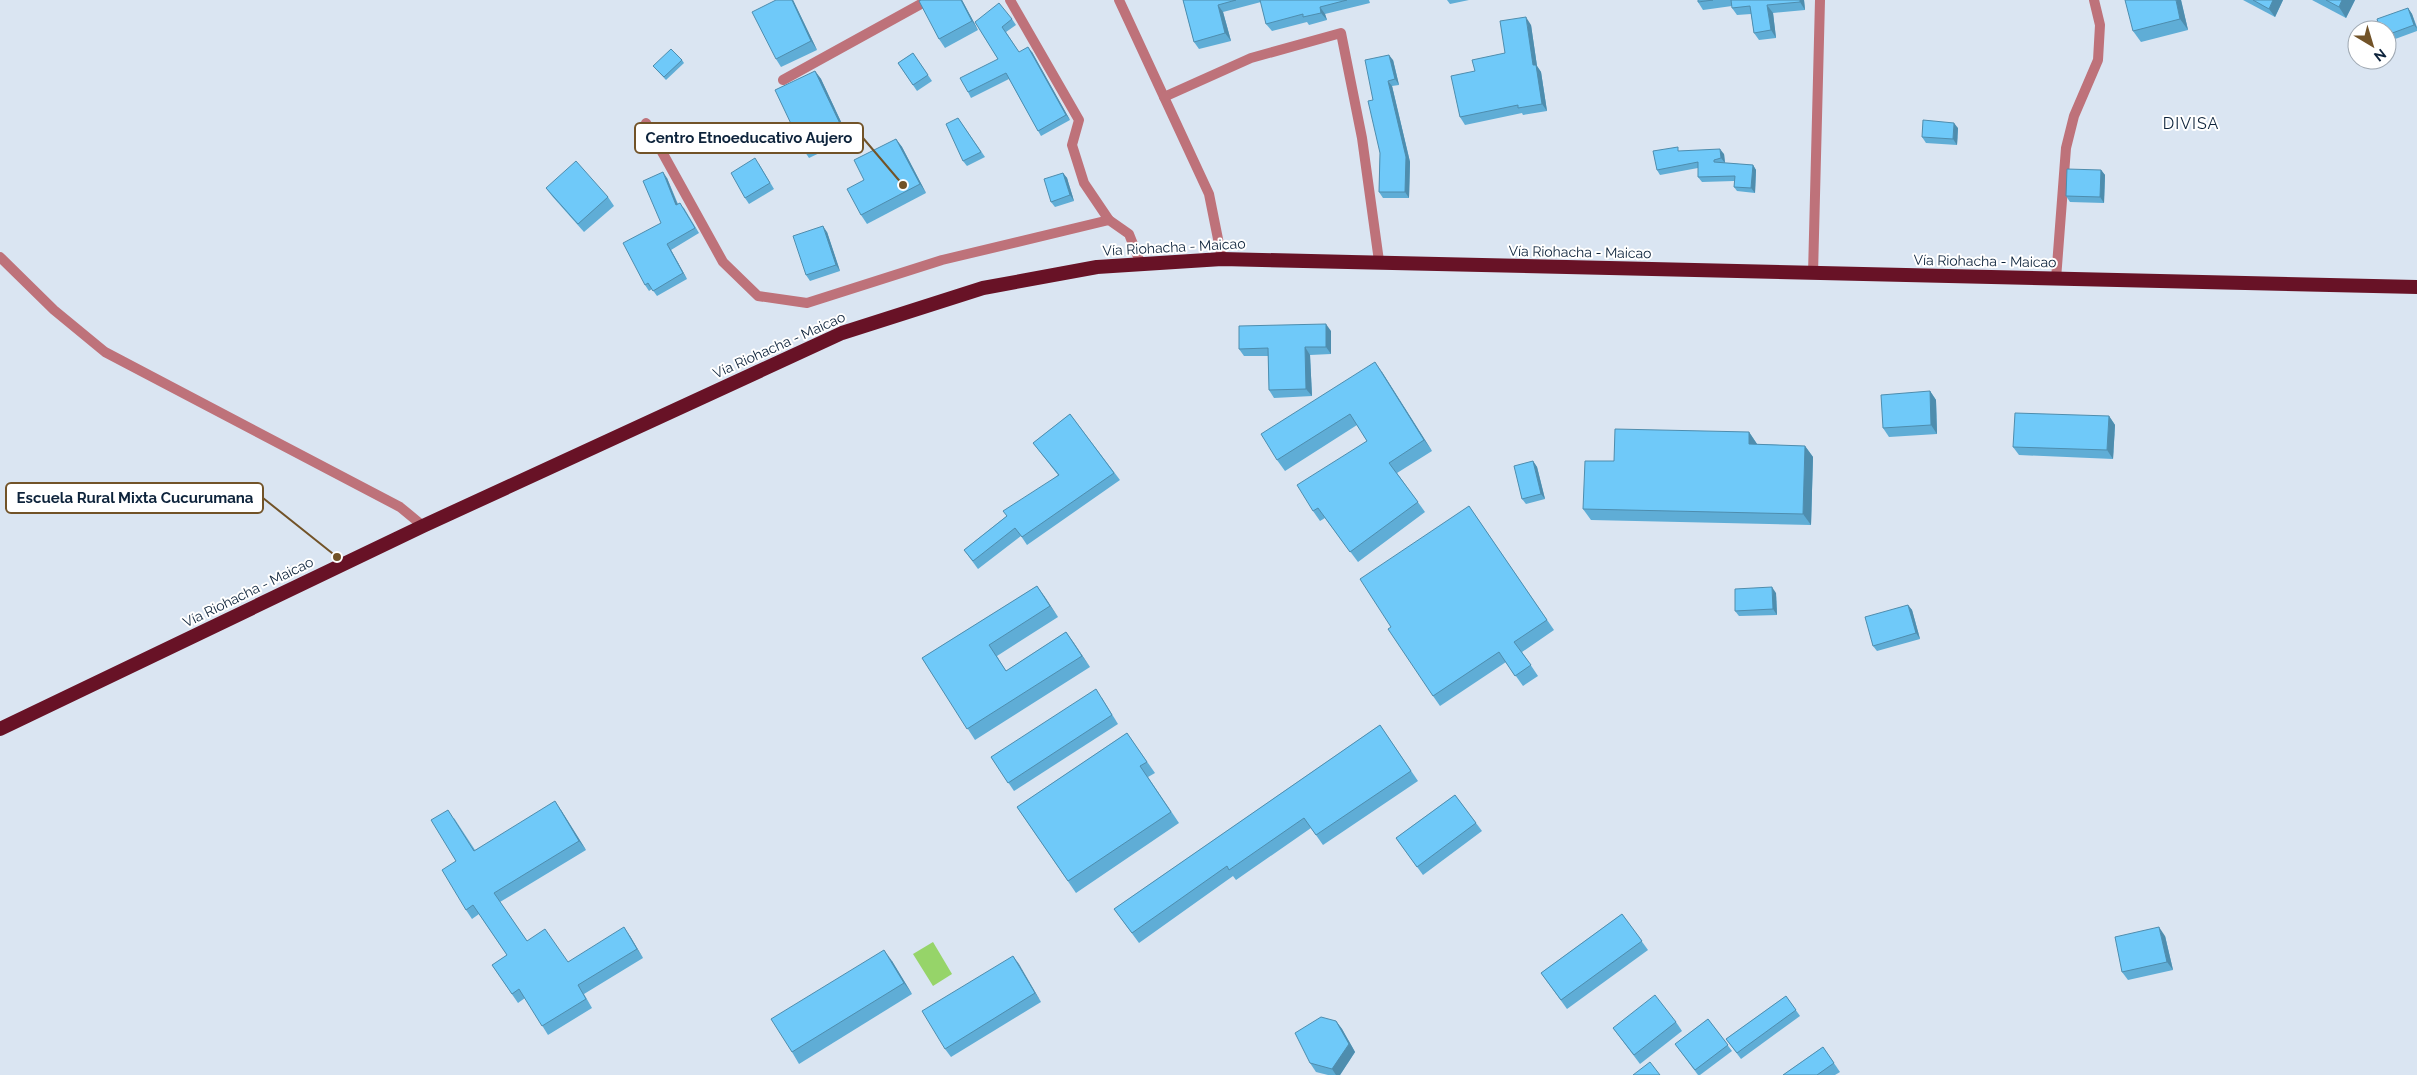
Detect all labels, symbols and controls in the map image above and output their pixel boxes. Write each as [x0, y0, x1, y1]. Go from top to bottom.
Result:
north arrow [2347, 20, 2397, 70]
text: N [2371, 46, 2389, 65]
district label: DIVISA [2163, 114, 2219, 133]
callout: Centro Etnoeducativo Aujero [635, 123, 863, 153]
text: Centro Etnoeducativo Aujero [646, 129, 852, 147]
street label: Vía Riohacha - Maicao [1102, 235, 1246, 259]
street label: Vía Riohacha - Maicao [1508, 243, 1652, 261]
street label: Vía Riohacha - Maicao [1913, 252, 2057, 270]
street label: Vía Riohacha - Maicao [710, 309, 848, 381]
callout: Escuela Rural Mixta Cucurumana [6, 483, 263, 513]
text: Escuela Rural Mixta Cucurumana [17, 489, 254, 507]
street label: Vía Riohacha - Maicao [180, 553, 316, 631]

